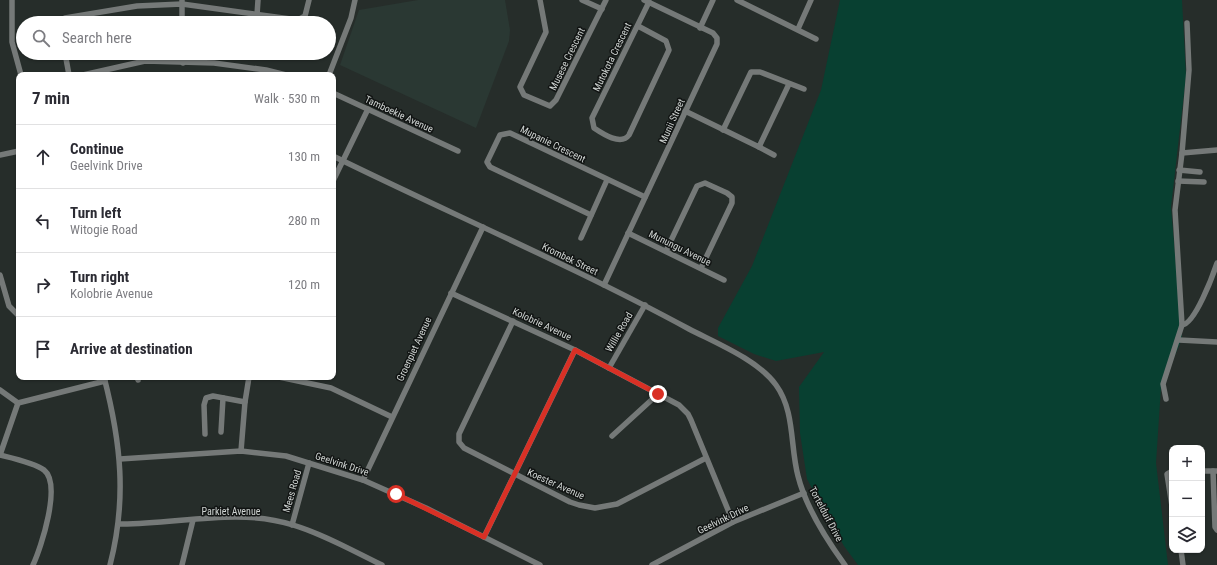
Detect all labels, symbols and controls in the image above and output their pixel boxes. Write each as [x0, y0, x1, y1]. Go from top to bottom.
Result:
search box [16, 16, 336, 60]
street label: Mutokota Crescent [591, 21, 633, 93]
street label: Musese Crescent [547, 26, 587, 92]
icon: search [30, 27, 52, 49]
text: Search here [62, 29, 132, 47]
text: 7 min [32, 88, 70, 108]
text: Walk · 530 m [254, 91, 320, 106]
street label: Tamboekie Avenue [363, 93, 435, 135]
street label: Munii Street [657, 97, 687, 145]
street label: Mupanie Crescent [519, 123, 587, 165]
text: Continue [70, 140, 124, 158]
icon: ahead [32, 146, 54, 168]
text: 130 m [288, 149, 320, 164]
text: Geelvink Drive [70, 158, 142, 173]
text: Turn left [70, 204, 121, 222]
icon: left [32, 210, 54, 232]
text: 280 m [288, 213, 320, 228]
text: Witogie Road [70, 222, 138, 237]
street label: Munungu Avenue [647, 228, 713, 268]
street label: Krombek Street [540, 241, 600, 277]
text: Turn right [70, 268, 129, 286]
icon: right [32, 274, 54, 296]
text: 120 m [288, 277, 320, 292]
text: Kolobrie Avenue [70, 286, 153, 301]
street label: Kolobrie Avenue [511, 306, 573, 343]
street label: Willie Road [603, 310, 635, 354]
street label: Groenpiet Avenue [394, 315, 434, 383]
icon: arrive [32, 338, 54, 360]
text: Arrive at destination [70, 340, 193, 358]
route end [649, 385, 667, 403]
map controls [1169, 445, 1205, 553]
button: + [1169, 445, 1205, 481]
street label: Geelvink Drive [314, 450, 371, 478]
street label: Koester Avenue [526, 466, 587, 502]
street label: Mees Road [281, 468, 303, 514]
button: − [1169, 481, 1205, 517]
route start [387, 485, 405, 503]
street label: Tortelduif Drive [807, 485, 845, 544]
street label: Geelvink Drive [696, 502, 751, 536]
street label: Parkiet Avenue [202, 506, 261, 517]
button: layers [1169, 517, 1205, 553]

